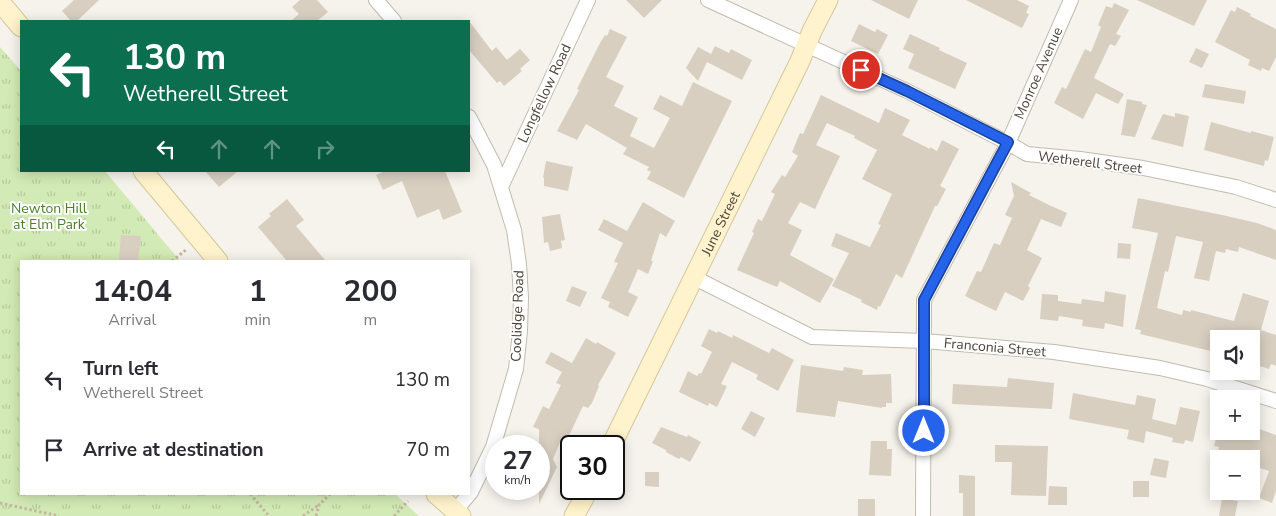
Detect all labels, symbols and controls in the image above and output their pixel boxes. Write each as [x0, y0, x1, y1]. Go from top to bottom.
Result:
street label: Monroe Avenue [1010, 24, 1067, 122]
text: 130 m [123, 34, 226, 81]
icon: left [40, 40, 105, 105]
street label: Longfellow Road [513, 41, 576, 146]
pin [840, 49, 882, 91]
icon: arrive [847, 56, 875, 84]
text: Wetherell Street [123, 79, 288, 109]
icon: left [152, 135, 180, 163]
icon: ahead [205, 135, 233, 163]
icon: ahead [258, 135, 286, 163]
icon: right [311, 135, 339, 163]
street label: Wetherell Street [1037, 147, 1143, 178]
street label: June Street [696, 188, 745, 260]
park label: Newton Hill at Elm Park [11, 199, 88, 234]
street label: Coolidge Road [506, 270, 529, 362]
text: 14:04 [93, 271, 172, 312]
text: 1 [249, 271, 267, 312]
text: 200 [343, 271, 397, 312]
text: Arrival [108, 309, 156, 331]
text: min [244, 309, 271, 331]
text: m [364, 309, 377, 331]
map controls [1210, 330, 1260, 500]
button: sound [1210, 330, 1260, 380]
street label: Franconia Street [943, 334, 1047, 361]
text: Turn left [83, 356, 158, 382]
icon: left [40, 366, 68, 394]
text: 130 m [395, 367, 450, 393]
text: Wetherell Street [83, 382, 203, 404]
button: + [1210, 390, 1260, 440]
position arrow [897, 404, 949, 456]
speed limit sign: 30 [560, 435, 625, 500]
icon: arrive [40, 436, 68, 464]
text: Arrive at destination [83, 437, 264, 463]
text: 70 m [406, 437, 450, 463]
text: 27 [502, 444, 533, 478]
button: − [1210, 450, 1260, 500]
text: km/h [504, 472, 531, 488]

